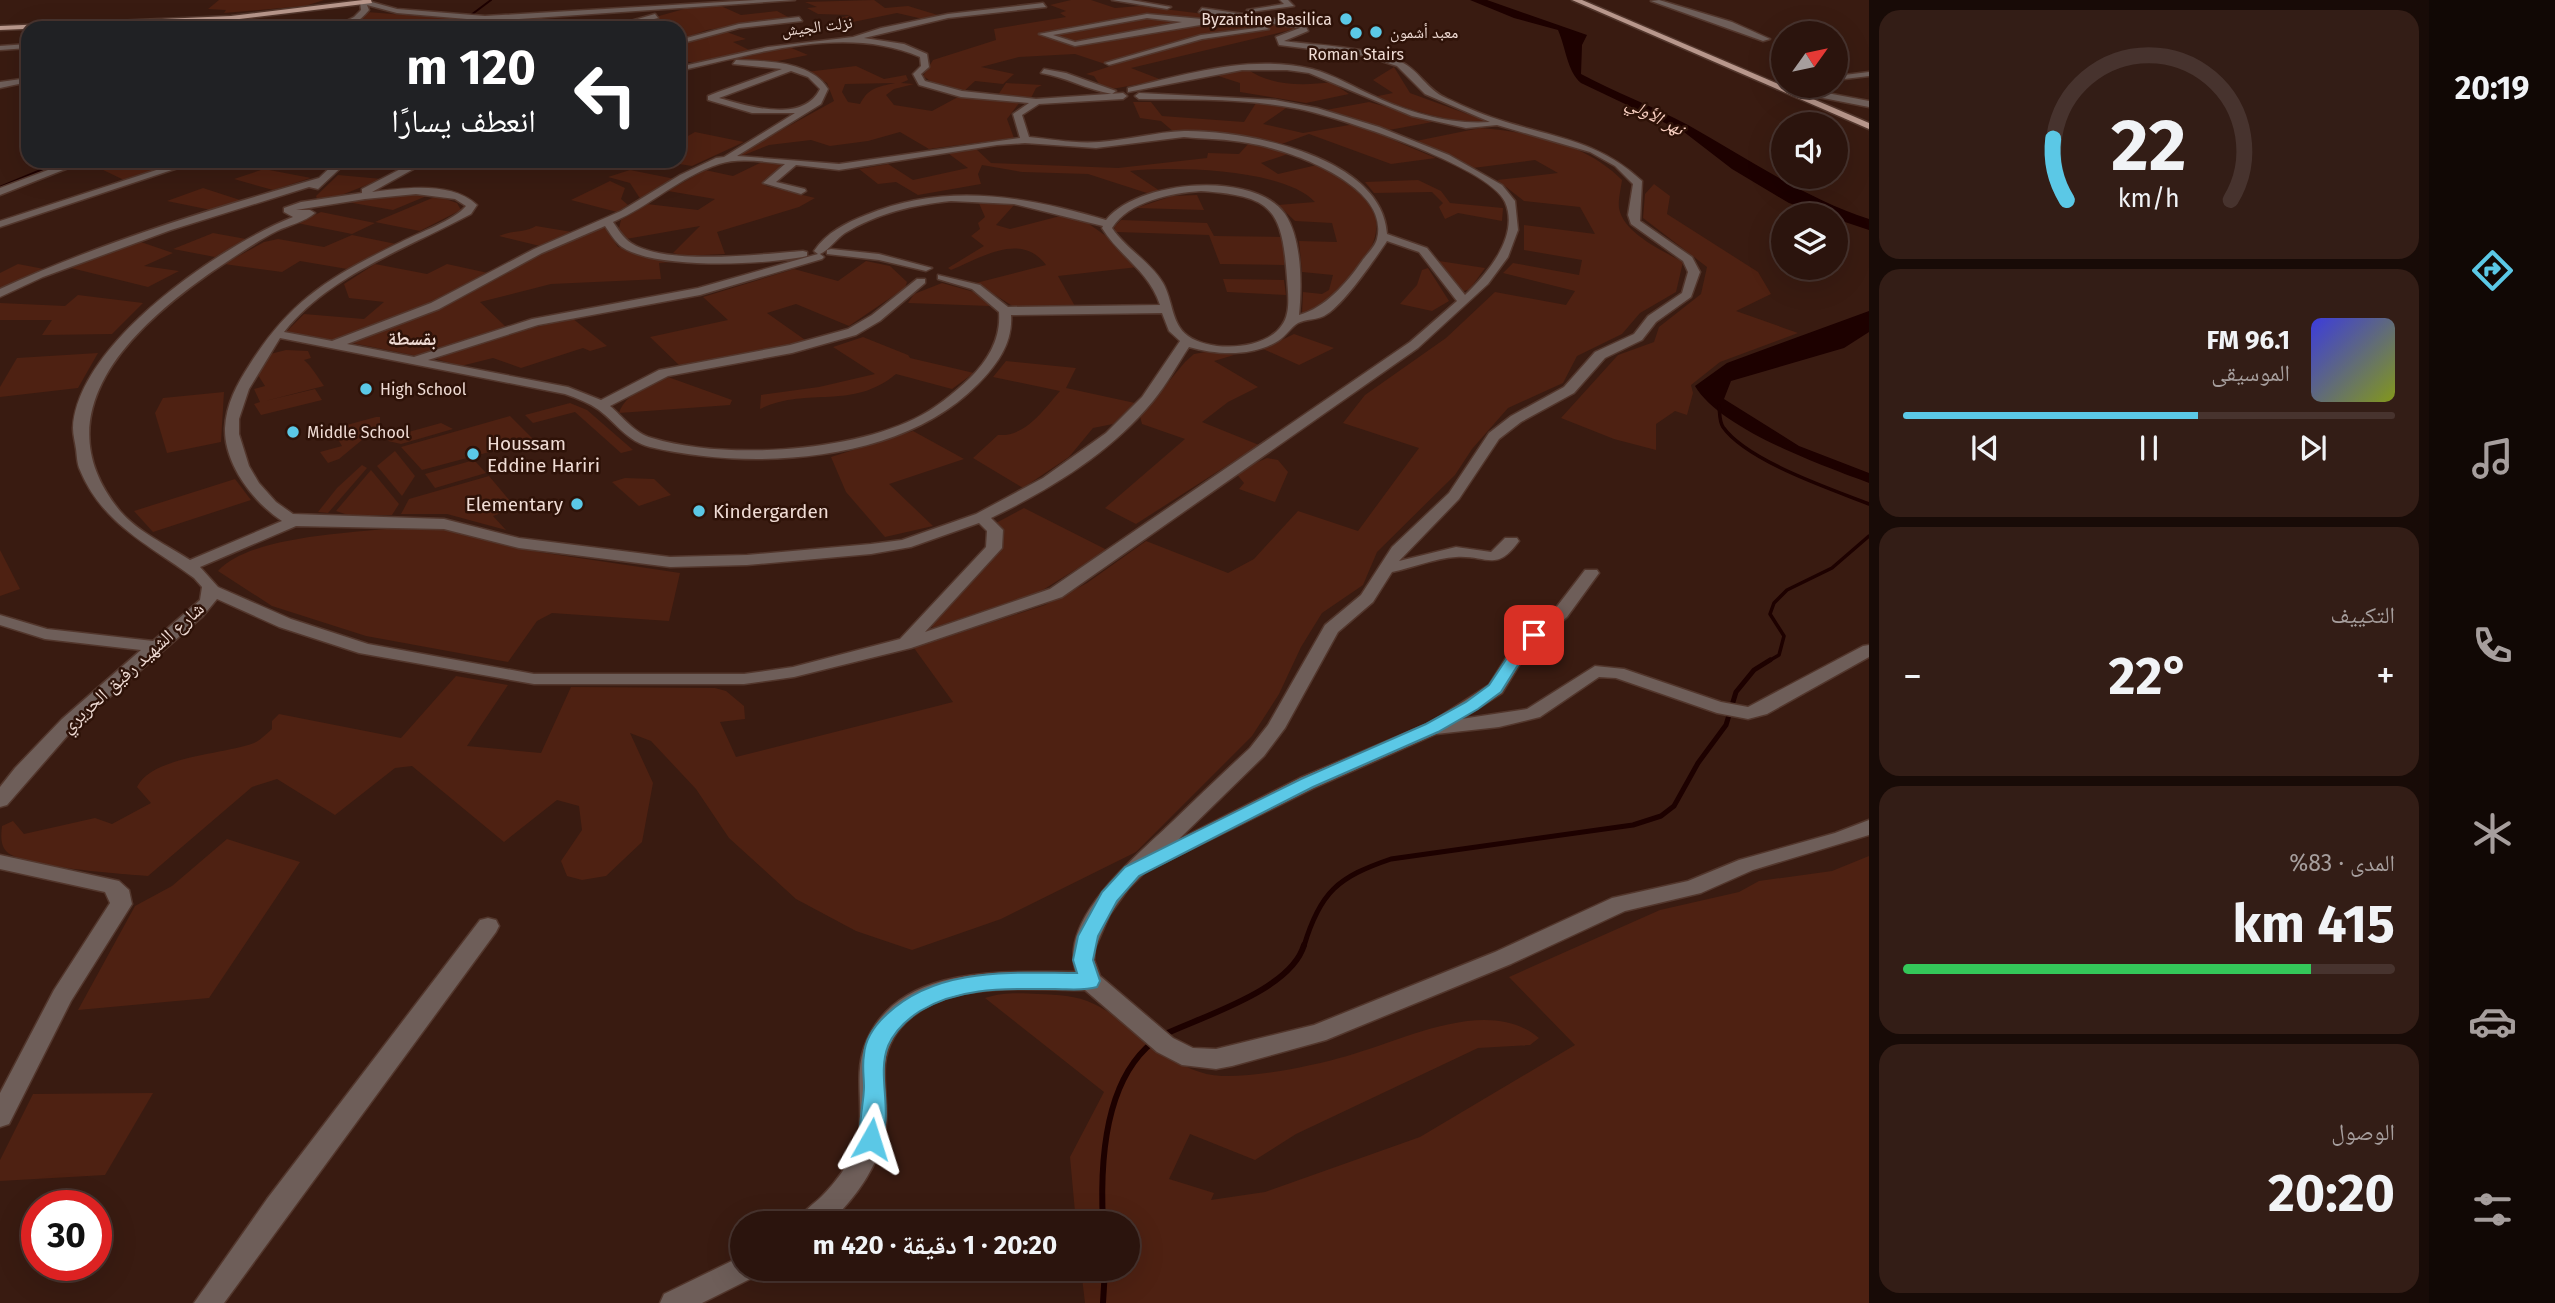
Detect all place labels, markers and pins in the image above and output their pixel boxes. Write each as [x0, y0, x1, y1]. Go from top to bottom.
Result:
place label: Byzantine Basilica [1201, 10, 1332, 29]
marker: Byzantine Basilica [1338, 11, 1354, 27]
place label: معبد أشمون [1390, 23, 1458, 43]
marker: معبد أشمون [1368, 24, 1384, 40]
marker: Roman Stairs [1348, 25, 1364, 41]
place label: Roman Stairs [1308, 45, 1404, 64]
place label: High School [380, 380, 467, 399]
marker: High School [358, 381, 374, 397]
place label: Middle School [307, 423, 410, 442]
marker: Middle School [285, 424, 301, 440]
place label: Houssam Eddine Hariri [487, 432, 600, 477]
marker: Houssam Eddine Hariri [465, 446, 481, 462]
place label: Elementary [466, 493, 564, 516]
marker: Elementary [569, 496, 585, 512]
place label: Kindergarden [713, 500, 829, 523]
marker: Kindergarden [691, 503, 707, 519]
pin [1504, 605, 1564, 665]

